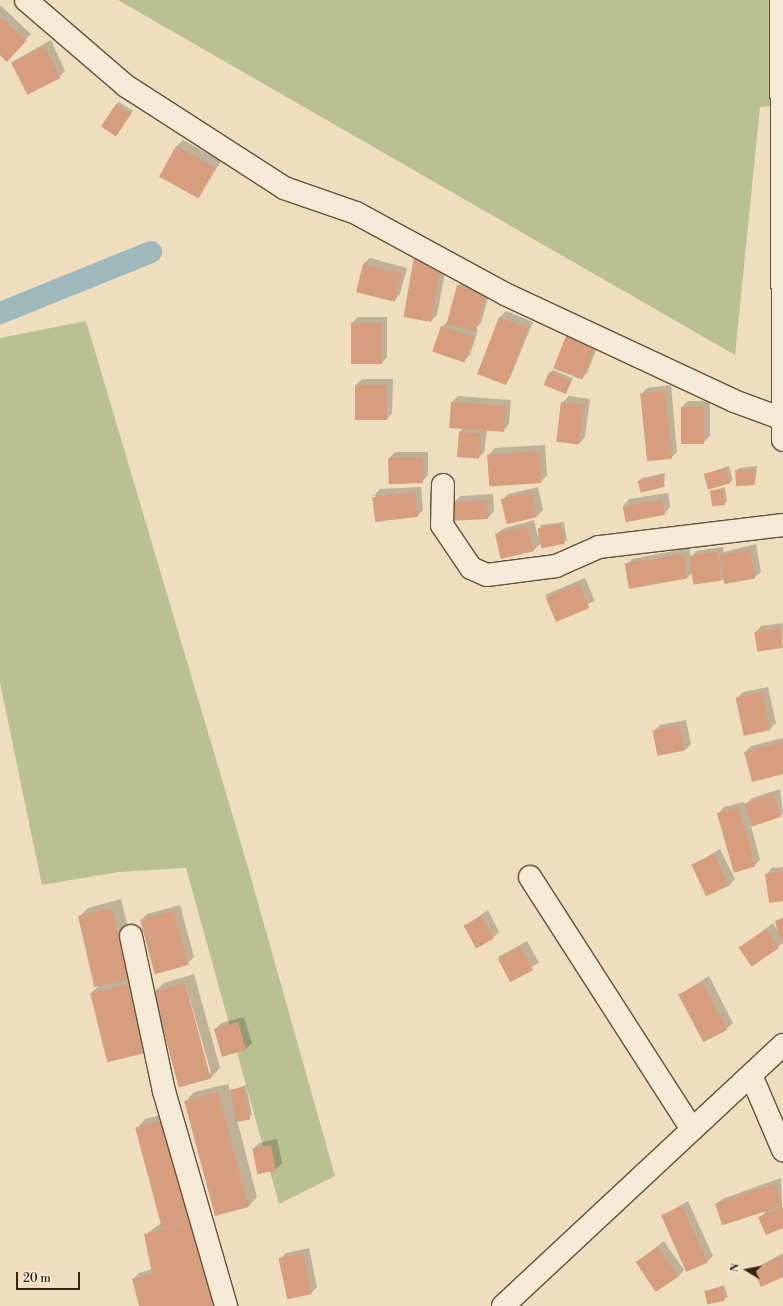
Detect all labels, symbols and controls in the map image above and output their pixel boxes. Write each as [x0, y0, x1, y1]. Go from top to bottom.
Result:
north arrow [727, 1250, 767, 1290]
text: N [728, 1262, 743, 1273]
scale bar [18, 1264, 82, 1290]
text: 20 m [23, 1271, 51, 1286]

